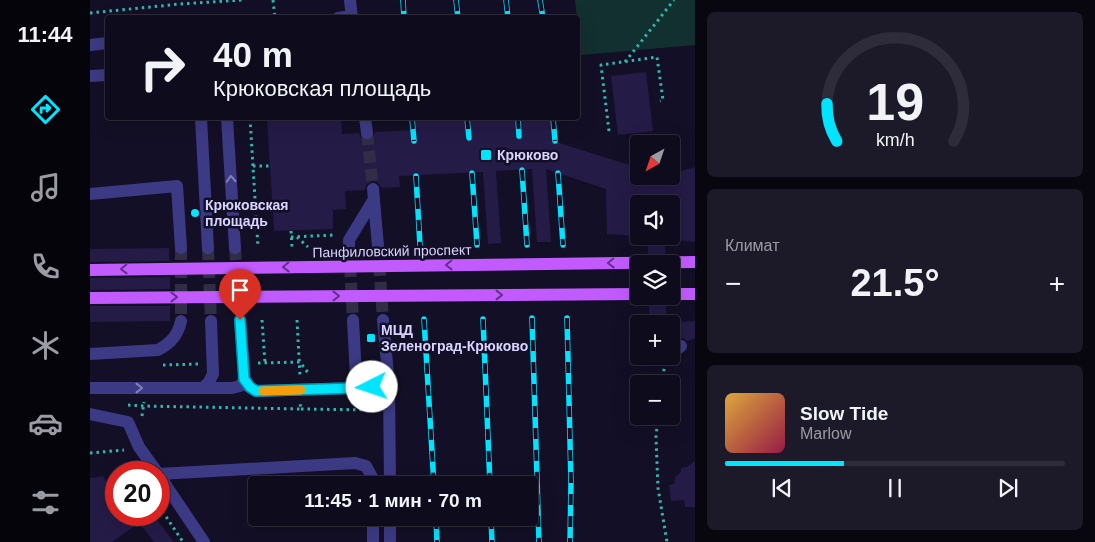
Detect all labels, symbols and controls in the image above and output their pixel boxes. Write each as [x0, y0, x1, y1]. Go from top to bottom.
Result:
text: 11:44 [17, 22, 73, 47]
icon: right [130, 35, 195, 100]
text: 40 m [213, 35, 293, 74]
text: 19 [866, 73, 924, 131]
text: Крюковская площадь [213, 76, 431, 101]
icon: directions [28, 92, 63, 127]
text: km/h [876, 130, 914, 150]
north arrow [630, 135, 680, 185]
map controls [630, 135, 680, 425]
place label: Крюково [497, 147, 558, 163]
marker: Крюково [479, 148, 493, 162]
icon: music [28, 170, 63, 205]
one-way arrow [225, 175, 236, 183]
button: sound [630, 195, 680, 245]
place label: Крюковская площадь [205, 197, 288, 229]
marker: Крюковская площадь [189, 207, 201, 219]
text: Климат [725, 237, 779, 254]
street label: Панфиловский проспект [312, 242, 472, 260]
icon: phone [28, 249, 63, 284]
button: layers [630, 255, 680, 305]
one-way arrow [607, 258, 615, 268]
one-way arrow [445, 260, 452, 270]
one-way arrow [282, 262, 290, 272]
text: 21.5° [850, 262, 940, 304]
one-way arrow [120, 264, 128, 275]
text: − [725, 268, 741, 299]
text: + [1049, 268, 1065, 299]
pin [219, 269, 261, 320]
icon: arrive [226, 276, 254, 304]
one-way arrow [495, 290, 503, 300]
one-way arrow [332, 291, 340, 301]
one-way arrow [170, 292, 178, 302]
button: + [630, 315, 680, 365]
place label: МЦД Зеленоград-Крюково [381, 322, 528, 354]
icon: climate [28, 328, 63, 363]
marker: МЦД Зеленоград-Крюково [365, 332, 377, 344]
position arrow [345, 360, 397, 412]
button: − [630, 375, 680, 425]
one-way arrow [135, 383, 143, 393]
text: Slow Tide [800, 403, 888, 424]
icon: car [28, 406, 63, 441]
text: Marlow [800, 425, 852, 442]
speed limit sign: 20 [105, 461, 170, 526]
icon: previous [768, 474, 796, 502]
icon: pause [881, 474, 909, 502]
icon: next [994, 474, 1022, 502]
icon: filters [28, 485, 63, 520]
text: 11:45 · 1 мин · 70 m [304, 490, 482, 511]

